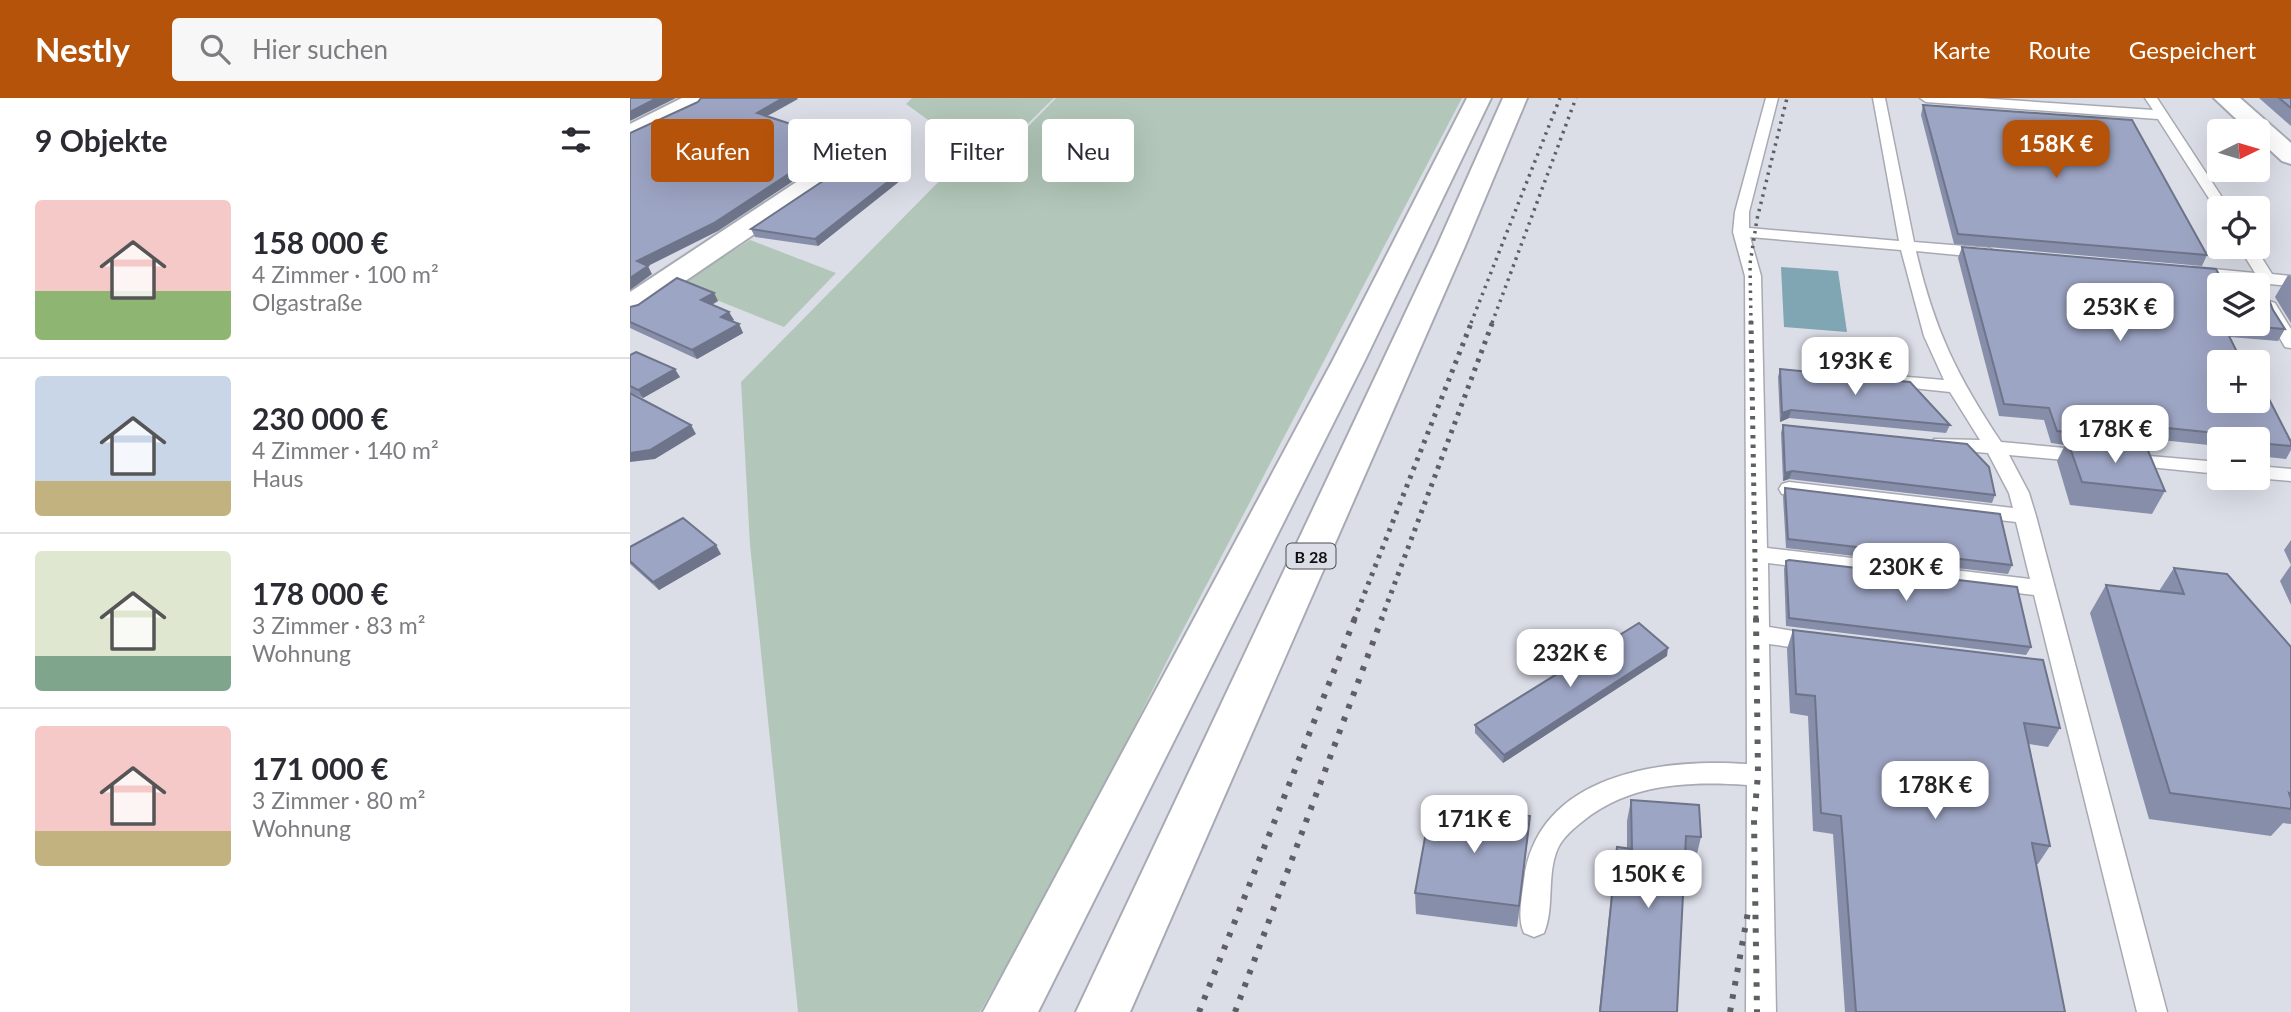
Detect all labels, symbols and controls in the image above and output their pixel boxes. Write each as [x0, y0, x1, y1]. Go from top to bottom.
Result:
search box [172, 18, 662, 81]
text: Nestly [35, 29, 130, 69]
icon: search [196, 30, 234, 68]
text: Hier suchen [252, 33, 388, 65]
text: Karte [1933, 35, 1990, 64]
text: Route [2028, 35, 2091, 64]
text: Gespeichert [2129, 35, 2256, 64]
chip: Kaufen [651, 119, 774, 182]
chip: Mieten [788, 119, 911, 182]
chip: Filter [925, 119, 1028, 182]
chip: Neu [1042, 119, 1134, 182]
north arrow [2207, 119, 2270, 182]
map controls [2207, 119, 2270, 490]
pin: 158K € [1999, 120, 2113, 180]
icon: filters [557, 121, 595, 159]
text: 9 Objekte [35, 122, 167, 158]
text: 158K € [2019, 129, 2093, 157]
button: locate [2207, 196, 2270, 259]
text: 158 000 € [252, 224, 388, 260]
icon: home [91, 228, 175, 312]
text: 4 Zimmer · 100 m² [252, 260, 439, 288]
button: layers [2207, 273, 2270, 336]
pin: 253K € [2063, 284, 2177, 343]
text: Olgastraße [252, 288, 362, 316]
text: 253K € [2083, 292, 2157, 320]
pin: 193K € [1798, 338, 1912, 397]
text: 193K € [1818, 346, 1892, 374]
button: + [2207, 350, 2270, 413]
text: 230 000 € [252, 400, 388, 436]
icon: home [91, 404, 175, 488]
pin: 178K € [2058, 406, 2172, 465]
text: 178K € [2078, 414, 2152, 442]
button: − [2207, 427, 2270, 490]
text: 4 Zimmer · 140 m² [252, 436, 439, 464]
text: Haus [252, 464, 303, 492]
road number: B 28 [1286, 544, 1336, 569]
pin: 230K € [1849, 544, 1963, 603]
text: 230K € [1869, 552, 1943, 580]
text: 178 000 € [252, 575, 388, 611]
icon: home [91, 579, 175, 663]
text: 3 Zimmer · 83 m² [252, 611, 425, 639]
pin: 232K € [1513, 630, 1627, 689]
text: 232K € [1533, 638, 1607, 666]
text: Wohnung [252, 639, 351, 667]
text: 171 000 € [252, 750, 388, 786]
icon: home [91, 754, 175, 838]
pin: 178K € [1878, 762, 1992, 821]
text: 178K € [1898, 770, 1972, 798]
text: 3 Zimmer · 80 m² [252, 786, 425, 814]
pin: 171K € [1417, 796, 1531, 855]
text: 171K € [1437, 804, 1511, 832]
text: Wohnung [252, 814, 351, 842]
pin: 150K € [1591, 850, 1705, 910]
text: 150K € [1611, 859, 1685, 887]

